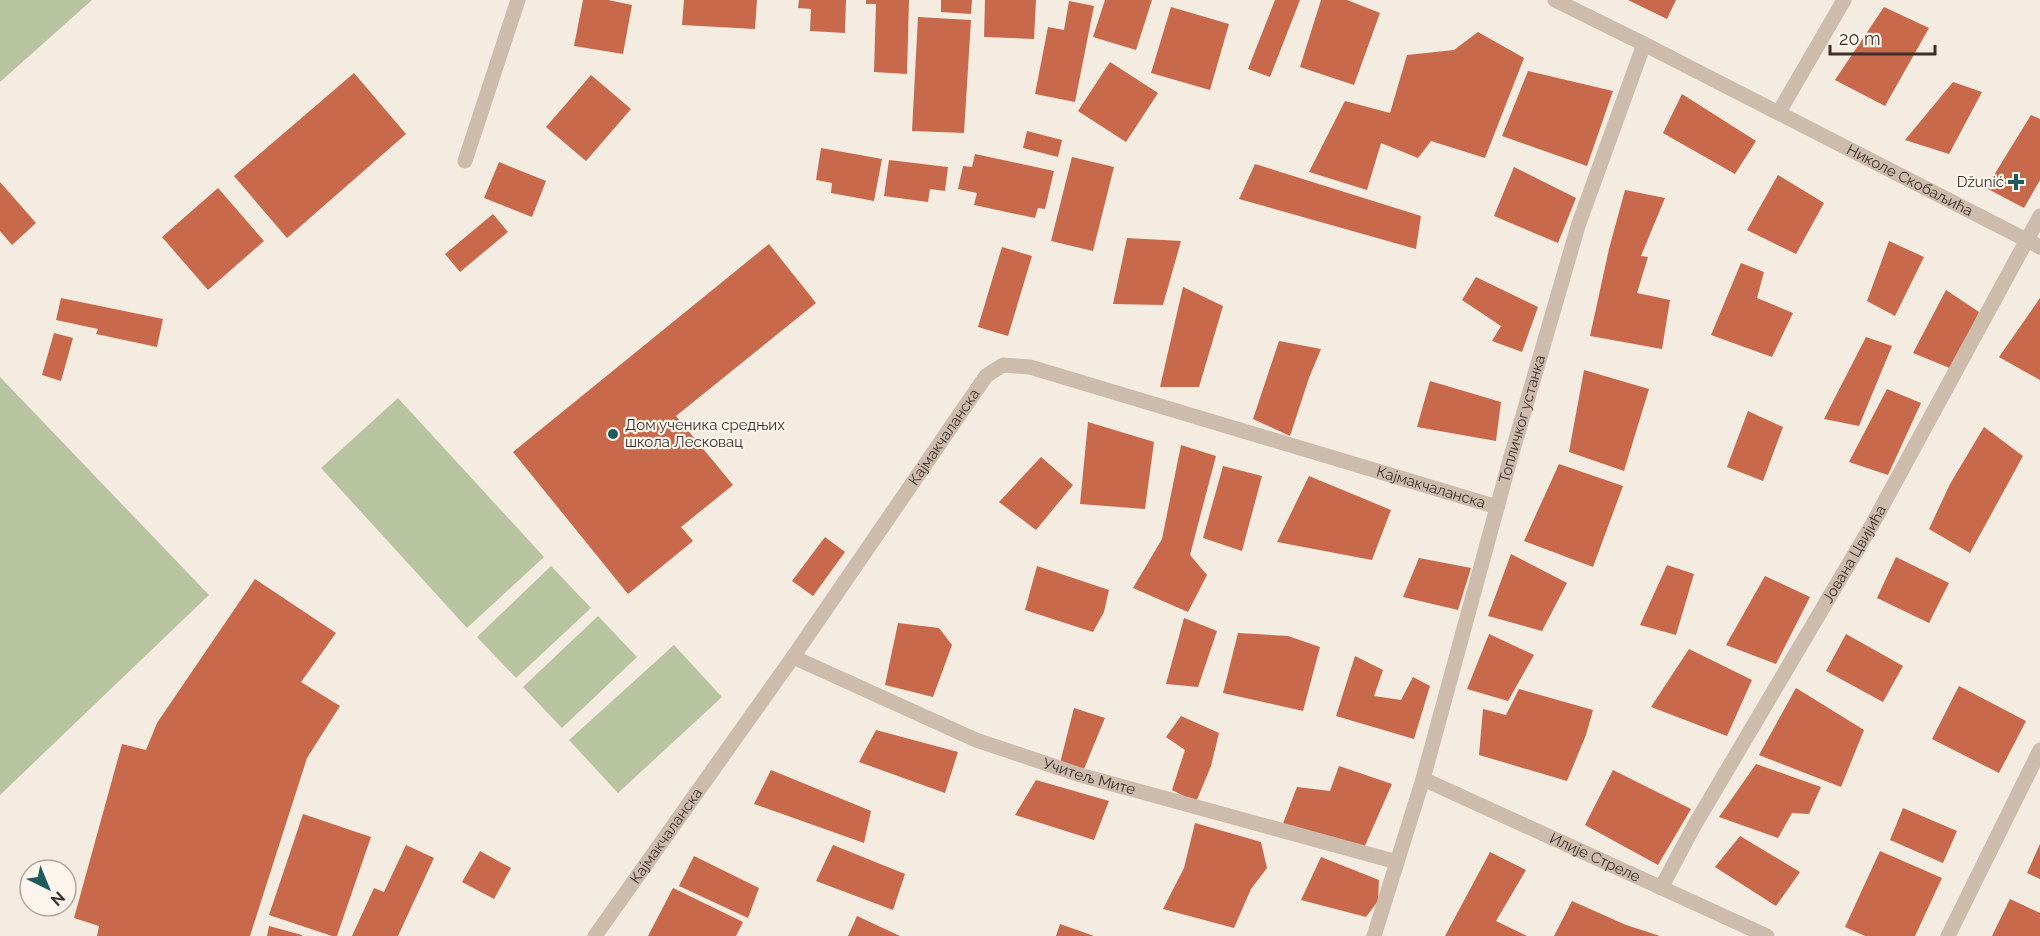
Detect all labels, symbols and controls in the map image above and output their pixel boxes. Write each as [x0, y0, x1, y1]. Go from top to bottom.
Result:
scale bar [1830, 18, 1935, 56]
text: 20 m [1839, 28, 1881, 49]
street label: Николе Скобаљића [1844, 140, 1976, 220]
place label: Džunić [1957, 173, 2004, 191]
marker: Džunić [2009, 175, 2023, 189]
street label: Топличког устанка [1495, 353, 1549, 485]
street label: Кајмакчаланска [905, 385, 983, 489]
place label: Дом ученика средњих школа Лесковац [625, 416, 785, 451]
marker: Дом ученика средњих школа Лесковац [606, 427, 620, 441]
street label: Кајмакчаланска [1374, 462, 1488, 512]
street label: Јована Цвијића [1819, 502, 1890, 606]
street label: Учитељ Мите [1041, 754, 1138, 799]
street label: Кајмакчаланска [626, 784, 706, 887]
street label: Илије Стреле [1547, 829, 1643, 886]
north arrow [18, 858, 78, 918]
text: N [47, 887, 69, 910]

